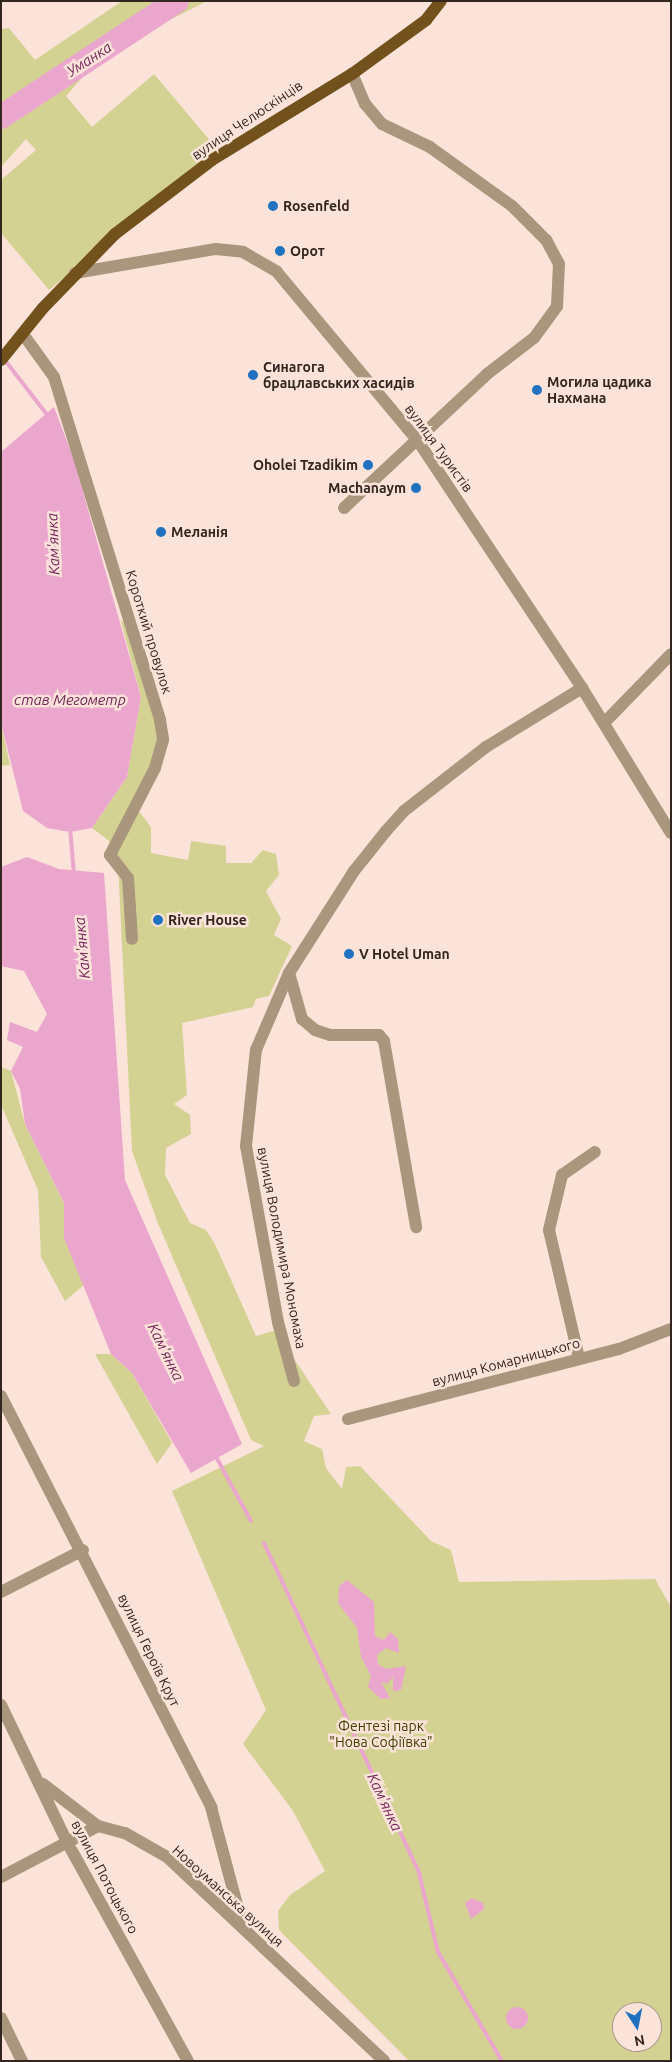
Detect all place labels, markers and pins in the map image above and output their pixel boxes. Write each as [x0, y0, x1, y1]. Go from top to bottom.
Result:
place label: Rosenfeld [283, 198, 350, 214]
marker: Rosenfeld [267, 200, 279, 212]
place label: Орот [290, 243, 325, 259]
marker: Орот [274, 245, 286, 257]
place label: Синагога брацлавських хасидів [263, 359, 415, 392]
marker: Синагога брацлавських хасидів [247, 369, 259, 381]
place label: Могила цадика Нахмана [547, 374, 652, 407]
marker: Могила цадика Нахмана [531, 384, 543, 396]
place label: Oholei Tzadikim [253, 457, 358, 473]
marker: Oholei Tzadikim [362, 459, 374, 471]
place label: Machanaym [328, 480, 406, 496]
marker: Machanaym [410, 482, 422, 494]
place label: Меланія [171, 524, 228, 540]
marker: Меланія [155, 526, 167, 538]
place label: River House [168, 912, 247, 928]
marker: River House [152, 914, 164, 926]
place label: V Hotel Uman [359, 946, 450, 962]
marker: V Hotel Uman [343, 948, 355, 960]

